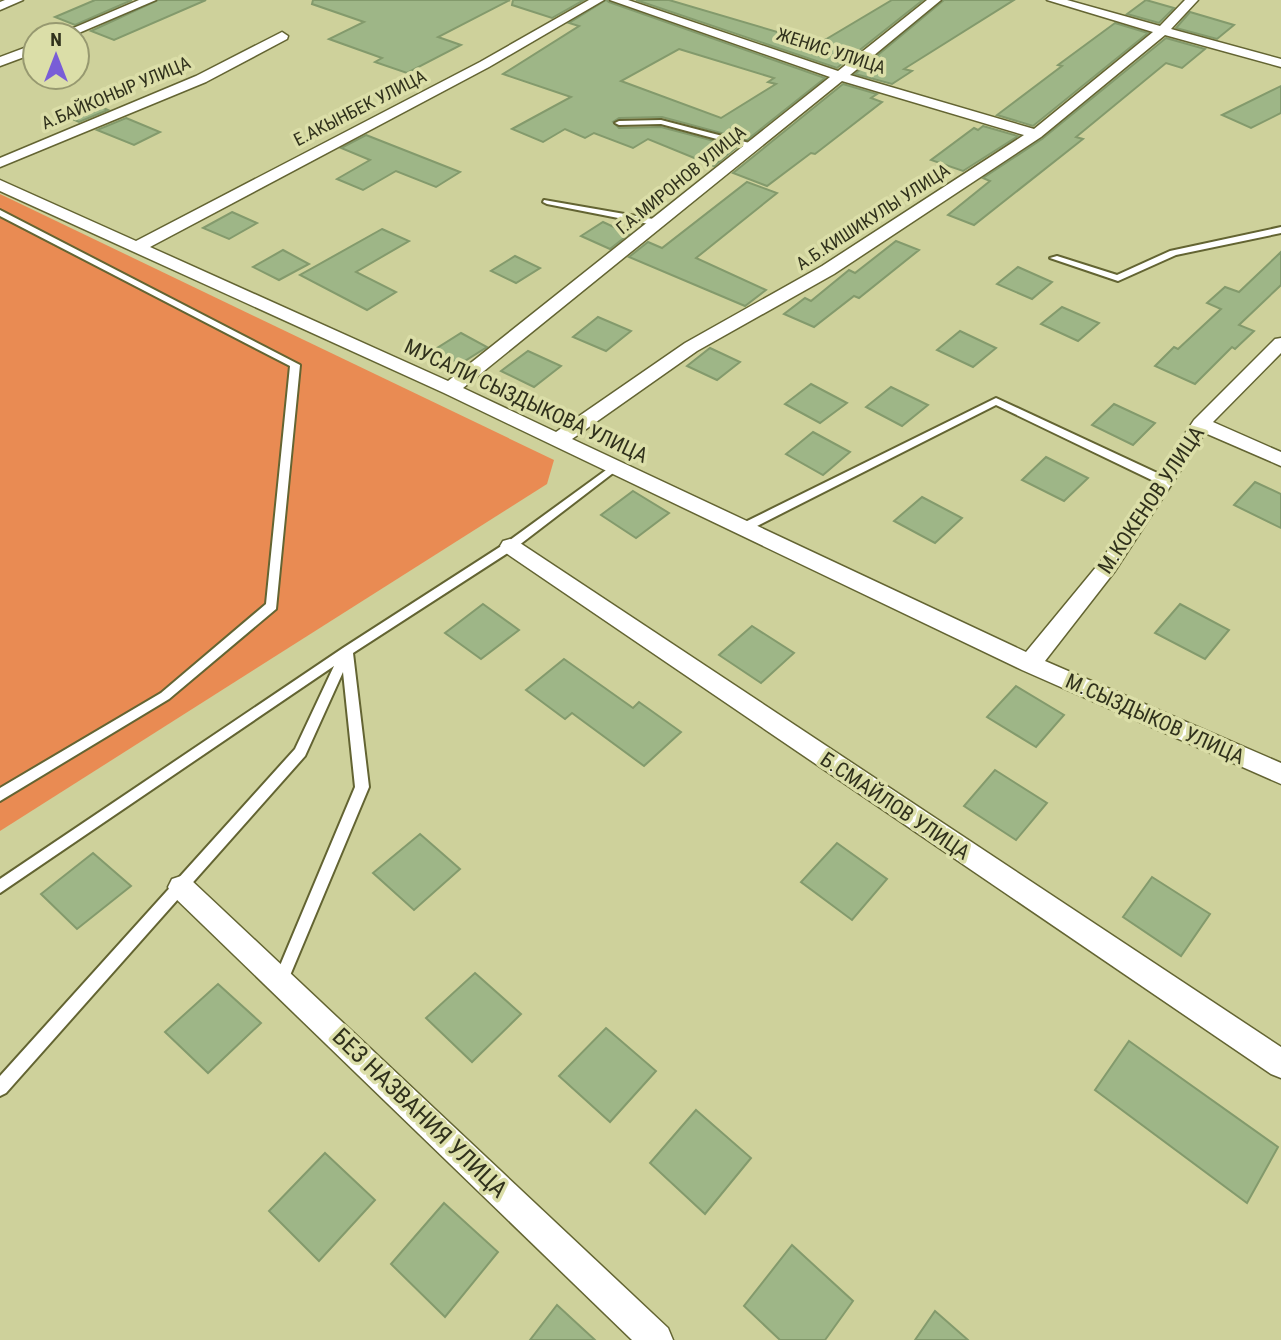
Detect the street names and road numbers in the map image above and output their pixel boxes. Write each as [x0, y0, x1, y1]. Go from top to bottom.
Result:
street label: ЖЕНИС УЛИЦА [774, 23, 889, 78]
street label: А.БАЙКОНЫР УЛИЦА [38, 51, 194, 133]
street label: Е.АКЫНБЕК УЛИЦА [290, 65, 430, 150]
street label: Г.А.МИРОНОВ УЛИЦА [612, 121, 750, 238]
street label: А.Б.КИШИКУЛЫ УЛИЦА [792, 159, 954, 274]
street label: МУСАЛИ СЫЗДЫКОВА УЛИЦА [401, 334, 651, 468]
street label: М.КОКЕНОВ УЛИЦА [1093, 422, 1209, 578]
street label: М.СЫЗДЫКОВ УЛИЦА [1062, 669, 1248, 769]
street label: Б.СМАЙЛОВ УЛИЦА [816, 747, 974, 865]
street label: БЕЗ НАЗВАНИЯ УЛИЦА [327, 1022, 513, 1204]

